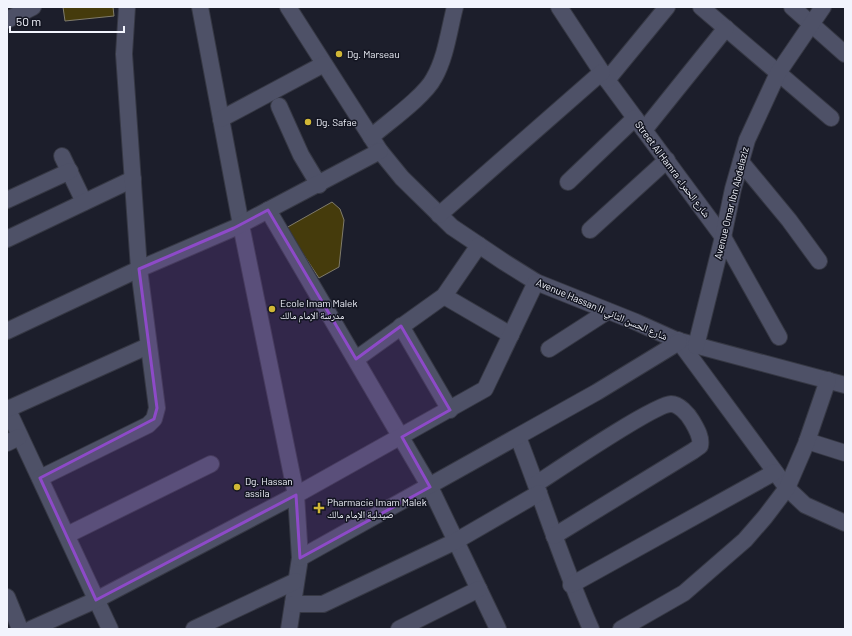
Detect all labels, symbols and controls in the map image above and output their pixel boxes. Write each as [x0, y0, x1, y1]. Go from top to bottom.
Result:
scale bar [10, 8, 124, 34]
text: 50 m [16, 14, 41, 28]
place label: Dg. Marseau [347, 48, 400, 60]
marker: Dg. Marseau [334, 49, 344, 59]
place label: Dg. Safae [316, 116, 357, 128]
marker: Dg. Safae [303, 117, 313, 127]
street label: Street Al Hamra شارع الحمراء [632, 119, 713, 220]
street label: Avenue Omar Ibn Abdelaziz [711, 145, 751, 261]
street label: Avenue Hassan II شارع الحسن الثاني [534, 276, 670, 345]
place label: Ecole Imam Malek مدرسة الإمام مالك [280, 297, 357, 323]
marker: Ecole Imam Malek مدرسة الإمام مالك [267, 304, 277, 314]
place label: Dg. Hassan assila [245, 475, 293, 499]
marker: Dg. Hassan assila [232, 482, 242, 492]
place label: Pharmacie Imam Malek صيدلية الإمام مالك [327, 496, 427, 522]
marker: Pharmacie Imam Malek صيدلية الإمام مالك [314, 503, 324, 513]

